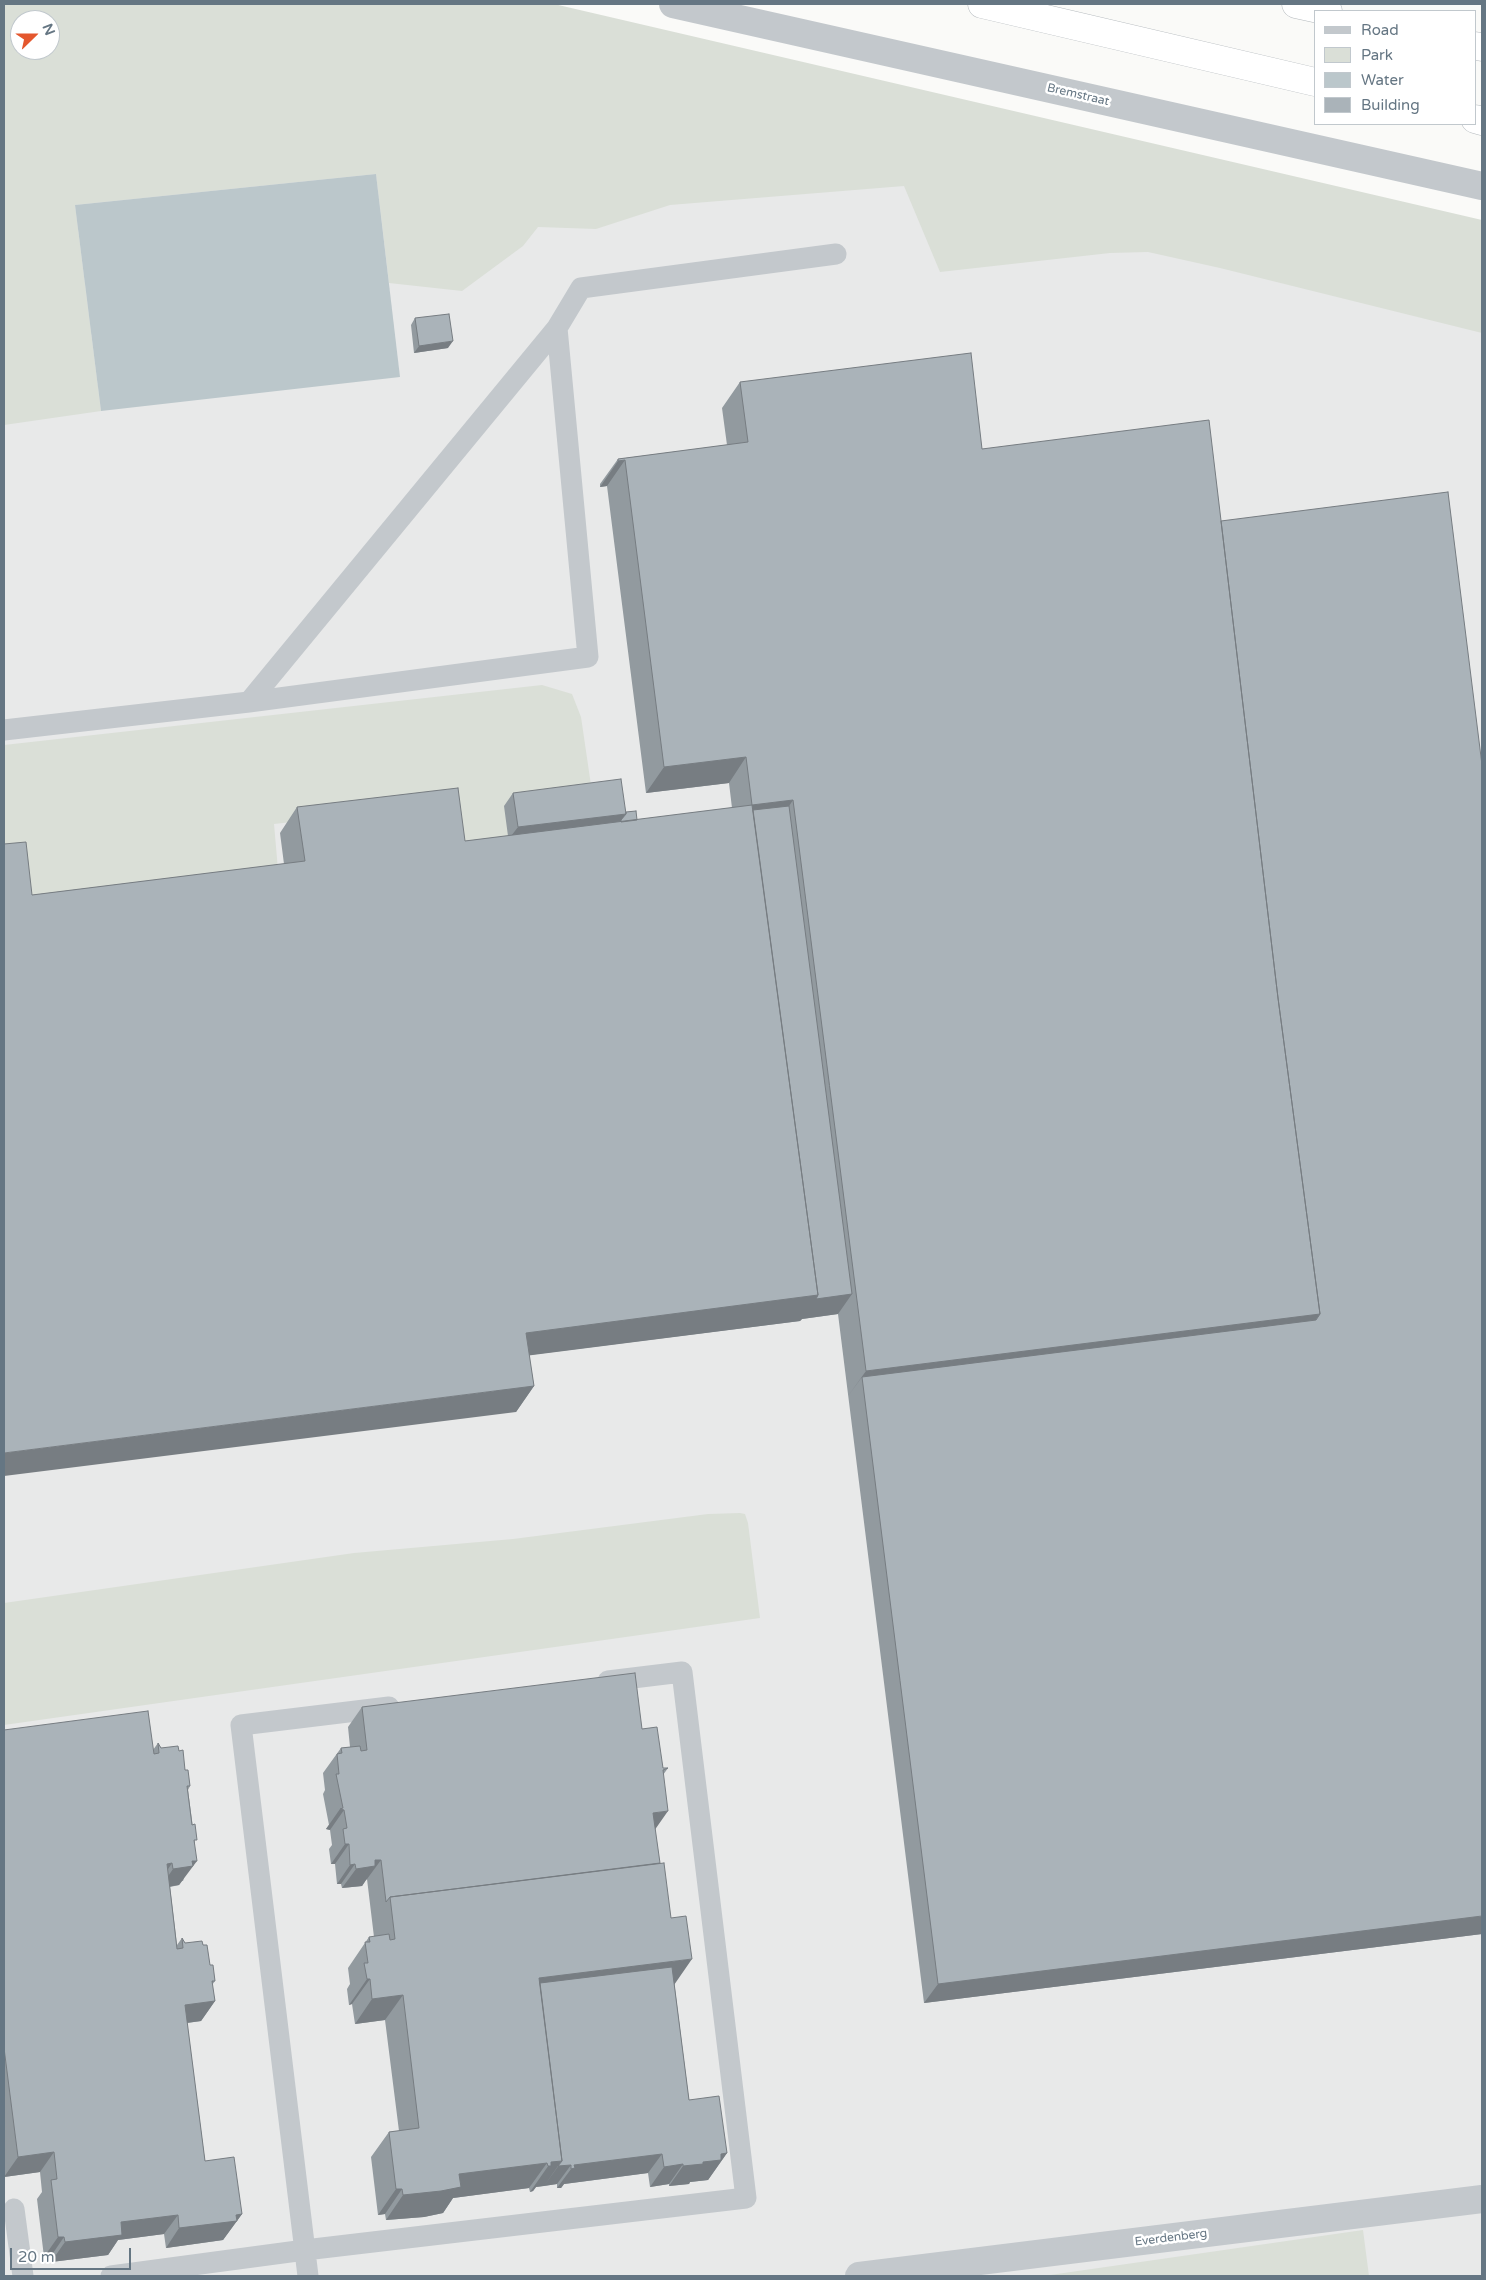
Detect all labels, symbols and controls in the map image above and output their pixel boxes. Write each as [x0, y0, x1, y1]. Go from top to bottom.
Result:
north arrow [10, 10, 60, 60]
legend [1314, 10, 1476, 125]
text: N [38, 21, 58, 38]
text: Road [1361, 21, 1399, 39]
text: Park [1361, 46, 1393, 64]
text: Water [1361, 71, 1404, 89]
street label: Bremstraat [1046, 81, 1110, 109]
text: Building [1361, 96, 1420, 114]
street label: Everdenberg [1134, 2226, 1208, 2250]
scale bar [12, 2238, 134, 2270]
text: 20 m [18, 2248, 55, 2266]

